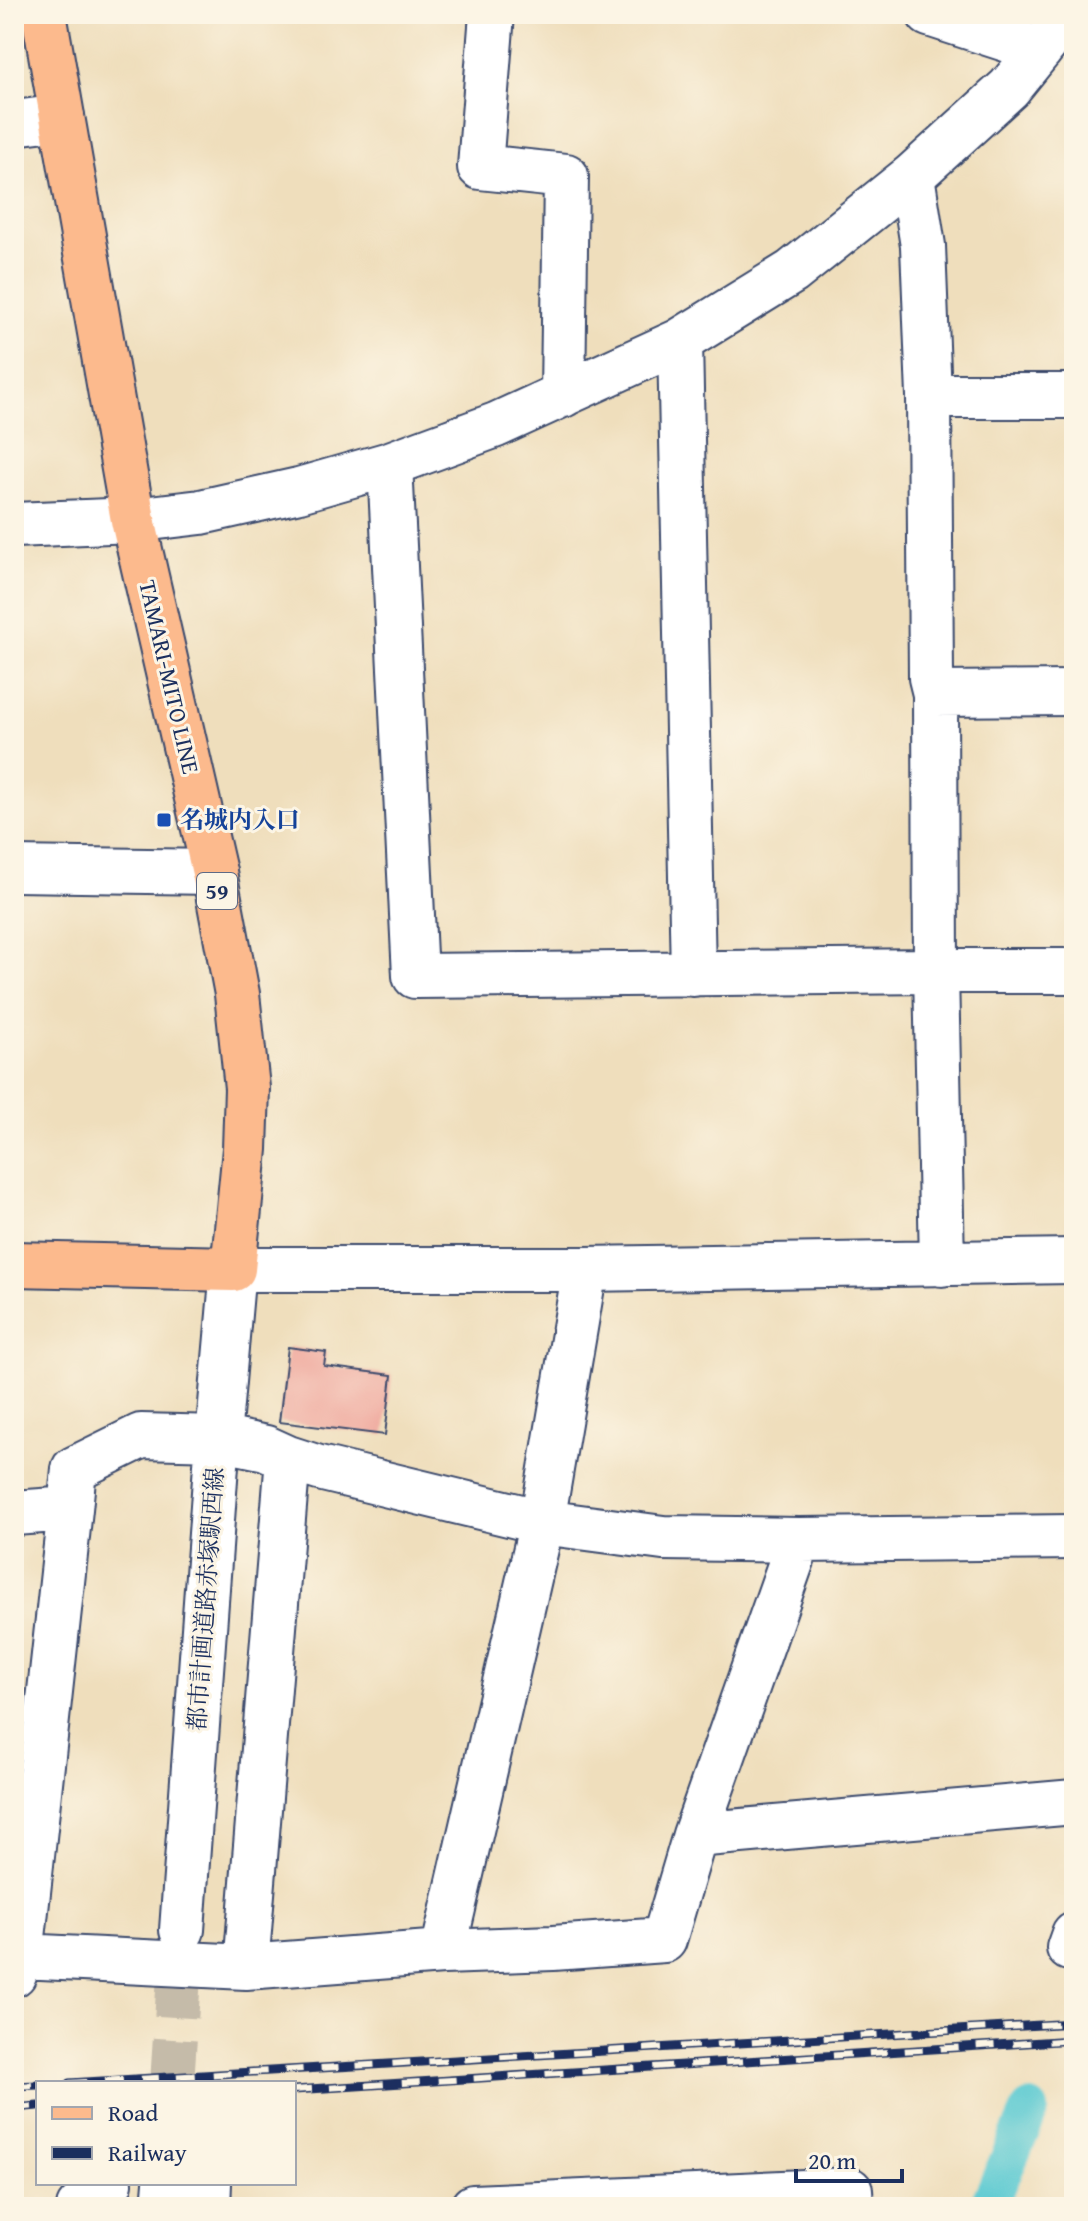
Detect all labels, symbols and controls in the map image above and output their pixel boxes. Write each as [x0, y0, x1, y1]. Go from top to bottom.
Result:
street label: TAMARI-MITO LINE [130, 577, 209, 777]
place label: 名城内入口 [180, 802, 300, 837]
marker: 名城内入口 [155, 811, 173, 829]
road number: 59 [197, 873, 237, 909]
street label: 都市計画道路赤塚駅西線 [179, 1466, 232, 1732]
legend [36, 2081, 296, 2185]
text: Road [108, 2095, 158, 2130]
scale bar [796, 2133, 902, 2183]
text: Railway [108, 2135, 187, 2170]
text: 20 m [808, 2143, 856, 2178]

